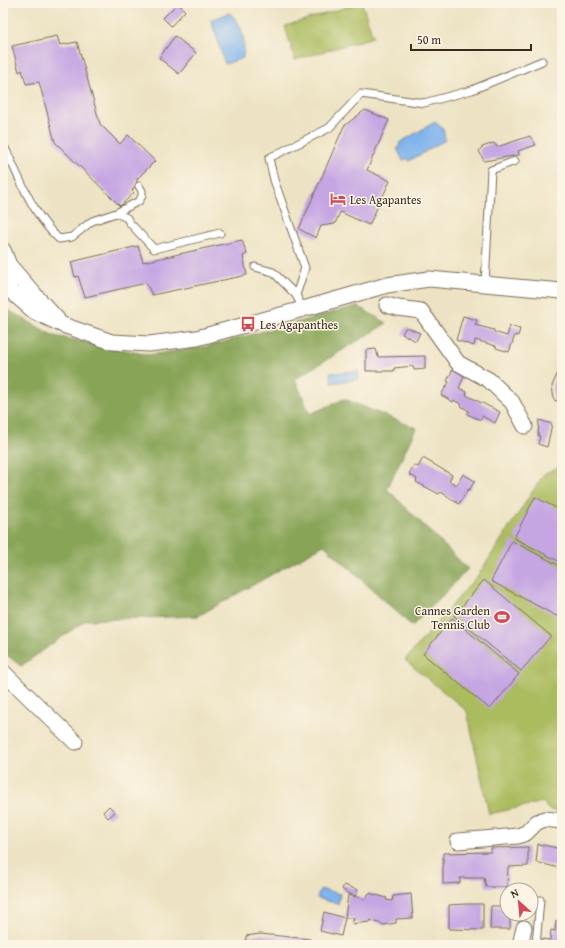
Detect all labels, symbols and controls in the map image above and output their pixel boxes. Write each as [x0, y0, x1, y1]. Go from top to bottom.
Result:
scale bar [411, 26, 531, 52]
text: 50 m [417, 31, 441, 48]
hotel icon: Les Agapantes [329, 190, 347, 208]
place label: Les Agapantes [350, 191, 422, 208]
bus stop icon: Les Agapanthes [239, 315, 257, 333]
place label: Les Agapanthes [260, 316, 338, 333]
place label: Cannes Garden Tennis Club [415, 602, 490, 633]
sports icon: Cannes Garden Tennis Club [493, 608, 511, 626]
north arrow [499, 882, 539, 922]
text: N [508, 884, 522, 902]

